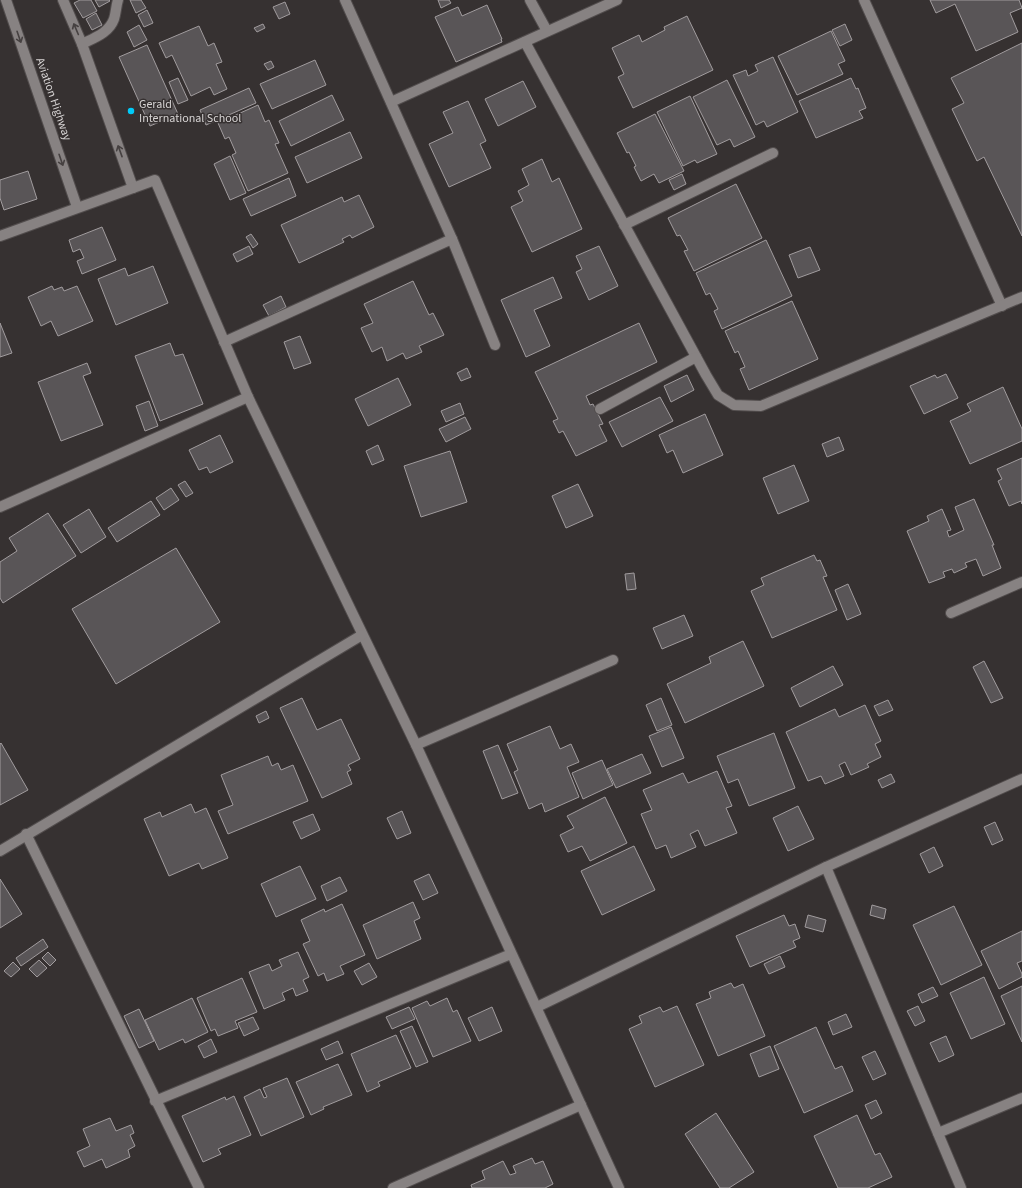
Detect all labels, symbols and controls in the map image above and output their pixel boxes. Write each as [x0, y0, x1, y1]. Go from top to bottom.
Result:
one-way arrow [71, 24, 79, 36]
one-way arrow [15, 30, 23, 42]
street label: Aviation Highway [31, 55, 76, 143]
place label: Gerald International School [139, 96, 241, 127]
marker: Gerald International School [126, 106, 136, 116]
one-way arrow [116, 145, 123, 158]
one-way arrow [58, 153, 65, 166]

